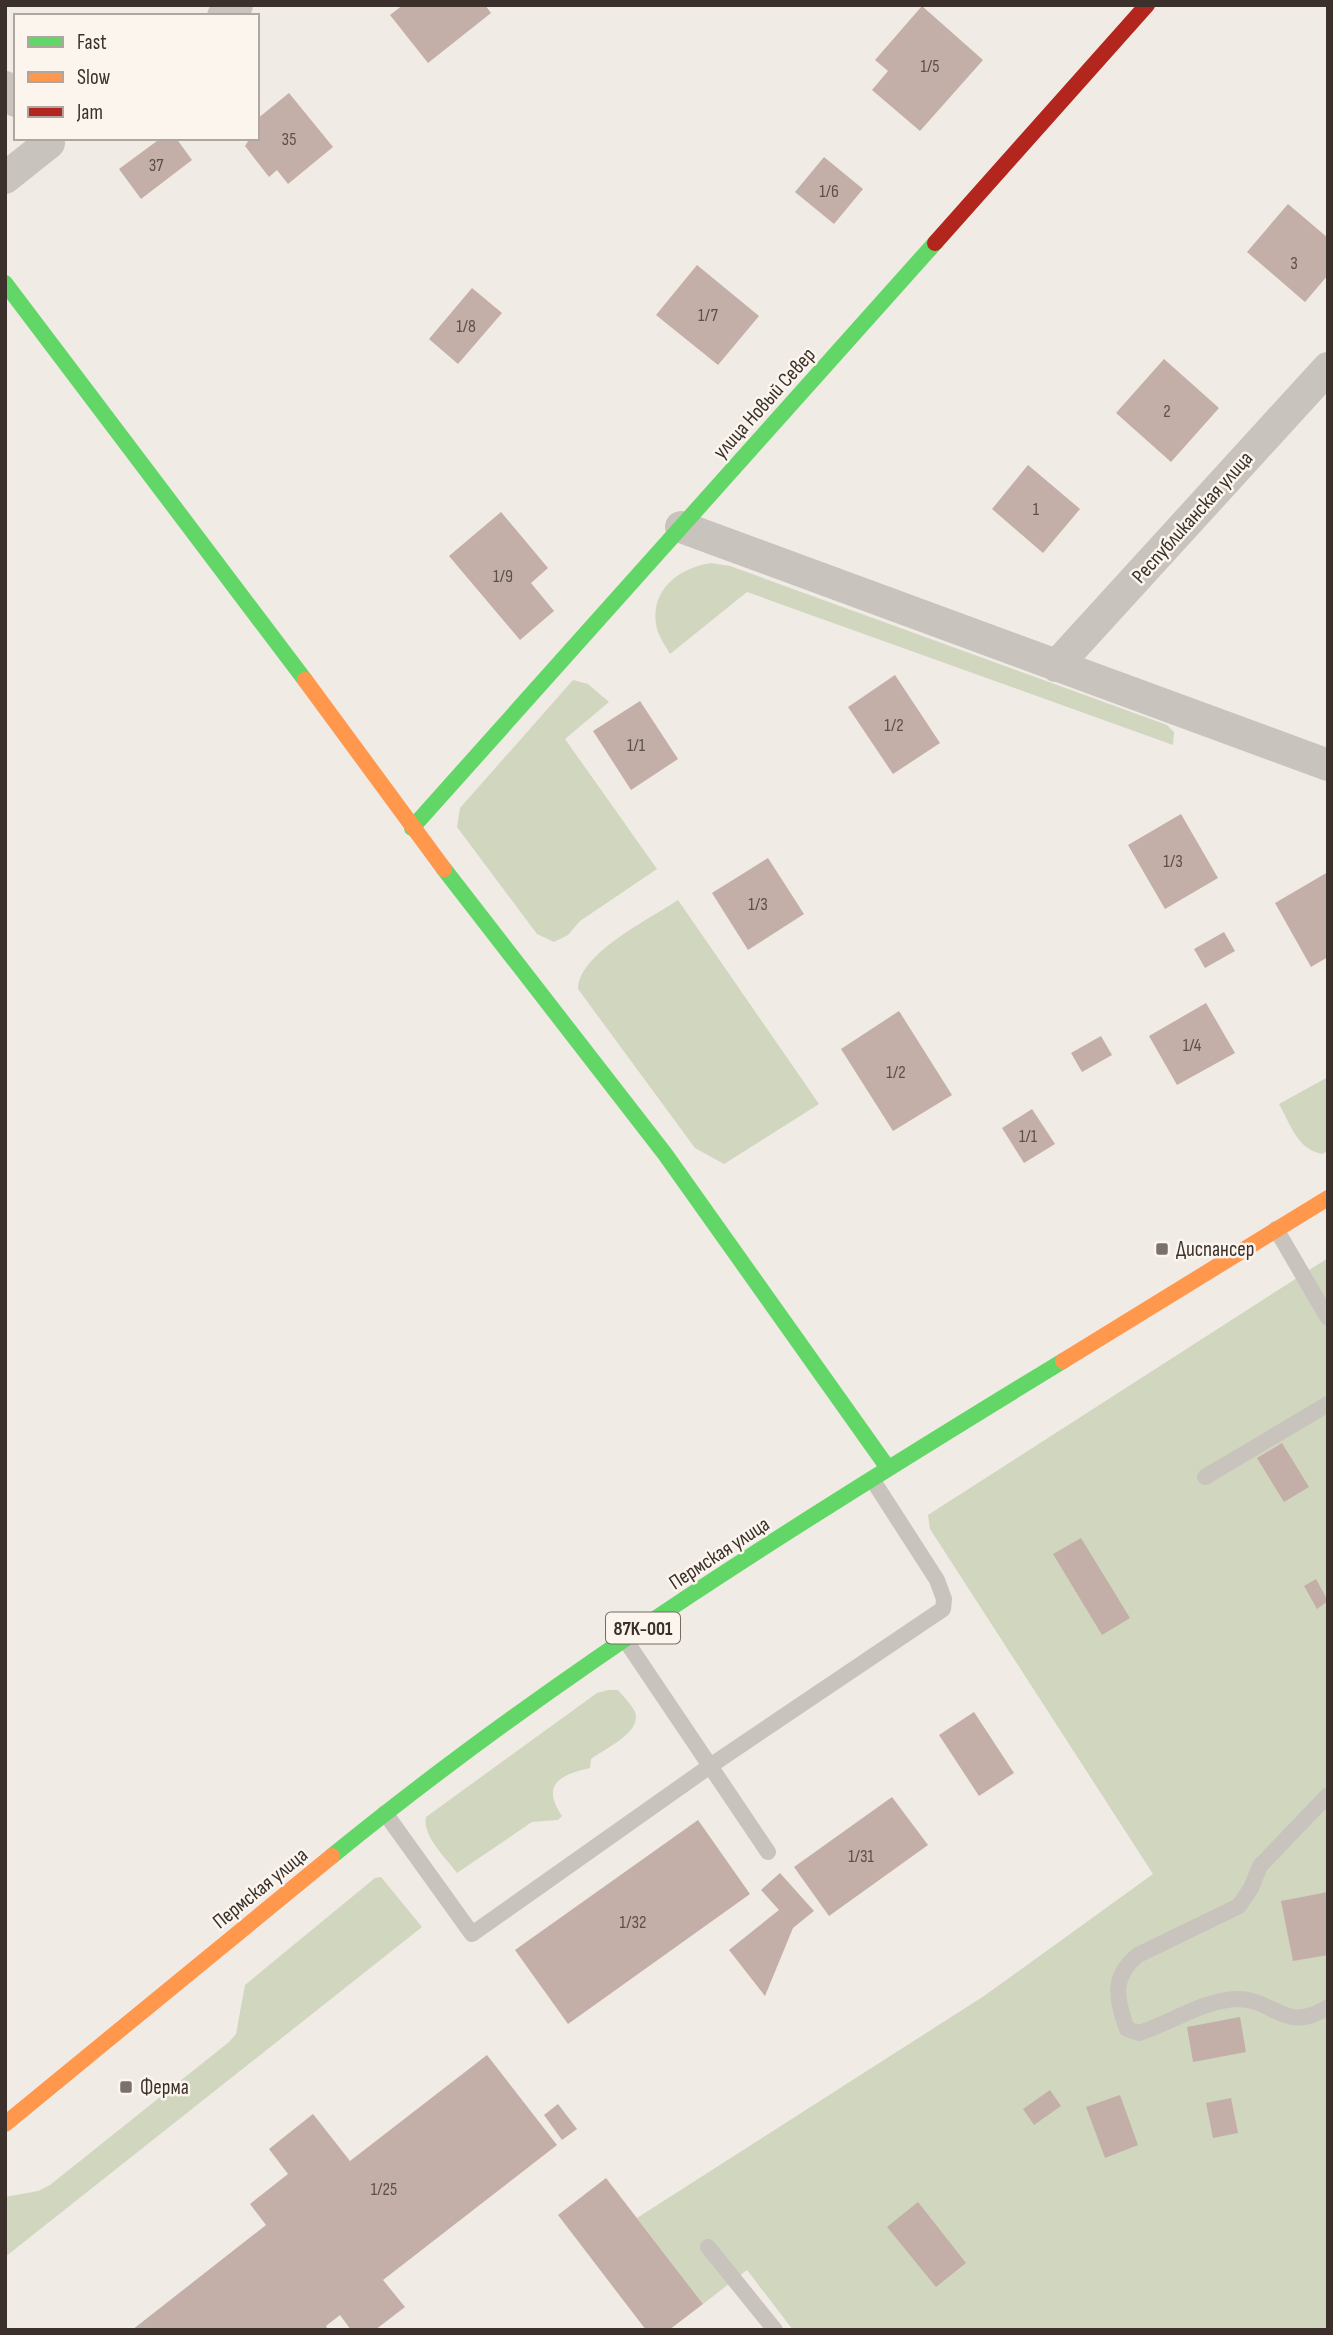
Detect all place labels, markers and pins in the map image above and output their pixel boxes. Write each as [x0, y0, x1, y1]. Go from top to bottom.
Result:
place label: Диспансер [1176, 1237, 1254, 1262]
marker: Диспансер [1154, 1241, 1170, 1257]
place label: Ферма [140, 2075, 189, 2100]
marker: Ферма [118, 2079, 134, 2095]

